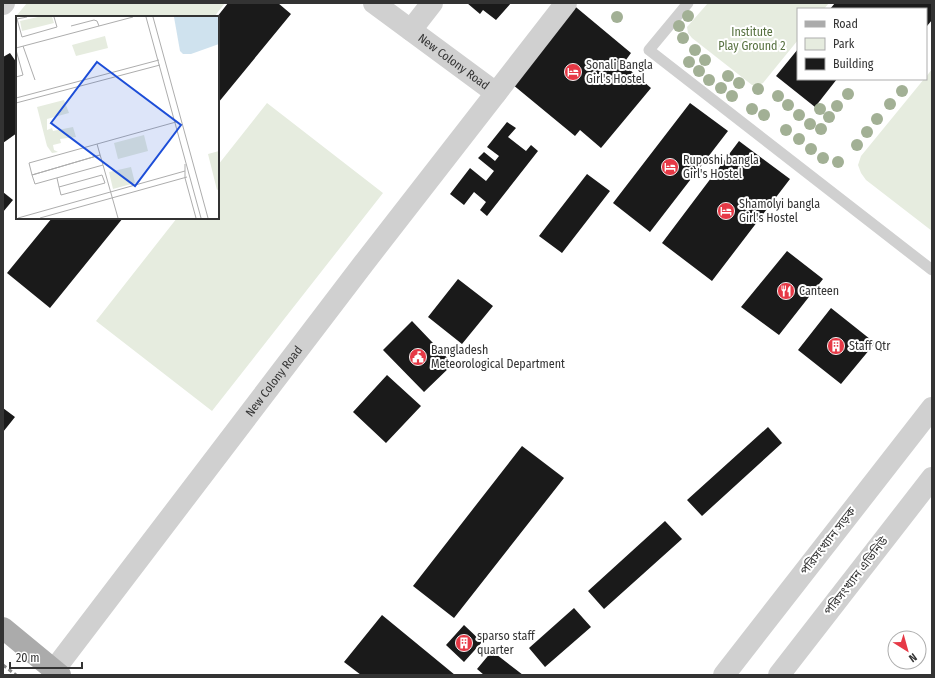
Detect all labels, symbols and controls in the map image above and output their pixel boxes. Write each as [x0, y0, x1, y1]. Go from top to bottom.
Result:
legend [797, 8, 927, 80]
inset map [16, 16, 219, 219]
text: Road [833, 17, 858, 31]
park label: Institute Play Ground 2 [718, 25, 786, 53]
street label: New Colony Road [415, 31, 492, 93]
text: Park [833, 37, 855, 51]
text: Building [833, 57, 874, 71]
place label: Sonali Bangla Girl's Hostel [586, 58, 653, 86]
hotel icon: Sonali Bangla Girl's Hostel [563, 62, 583, 82]
place label: Ruposhi bangla Girl's Hostel [683, 153, 759, 181]
hotel icon: Ruposhi bangla Girl's Hostel [660, 157, 680, 177]
place label: Shamolyi bangla Girl's Hostel [739, 197, 820, 225]
hotel icon: Shamolyi bangla Girl's Hostel [716, 201, 736, 221]
restaurant icon: Canteen [776, 281, 796, 301]
place label: Canteen [799, 284, 839, 298]
building icon: Staff Qtr [826, 336, 846, 356]
place label: Staff Qtr [849, 339, 891, 353]
street label: New Colony Road [243, 343, 305, 419]
place label: Bangladesh Meteorological Department [431, 343, 565, 371]
public building icon: Bangladesh Meteorological Department [408, 347, 428, 367]
street label: পরিসংখ্যান সড়ক [797, 504, 859, 578]
street label: পরিসংখ্যান এভিনিউ [820, 533, 891, 618]
place label: sparso staff quarter [477, 629, 536, 657]
north arrow [887, 630, 927, 670]
building icon: sparso staff quarter [454, 633, 474, 653]
scale bar [10, 644, 82, 670]
text: N [906, 650, 919, 665]
text: 20 m [16, 651, 40, 665]

